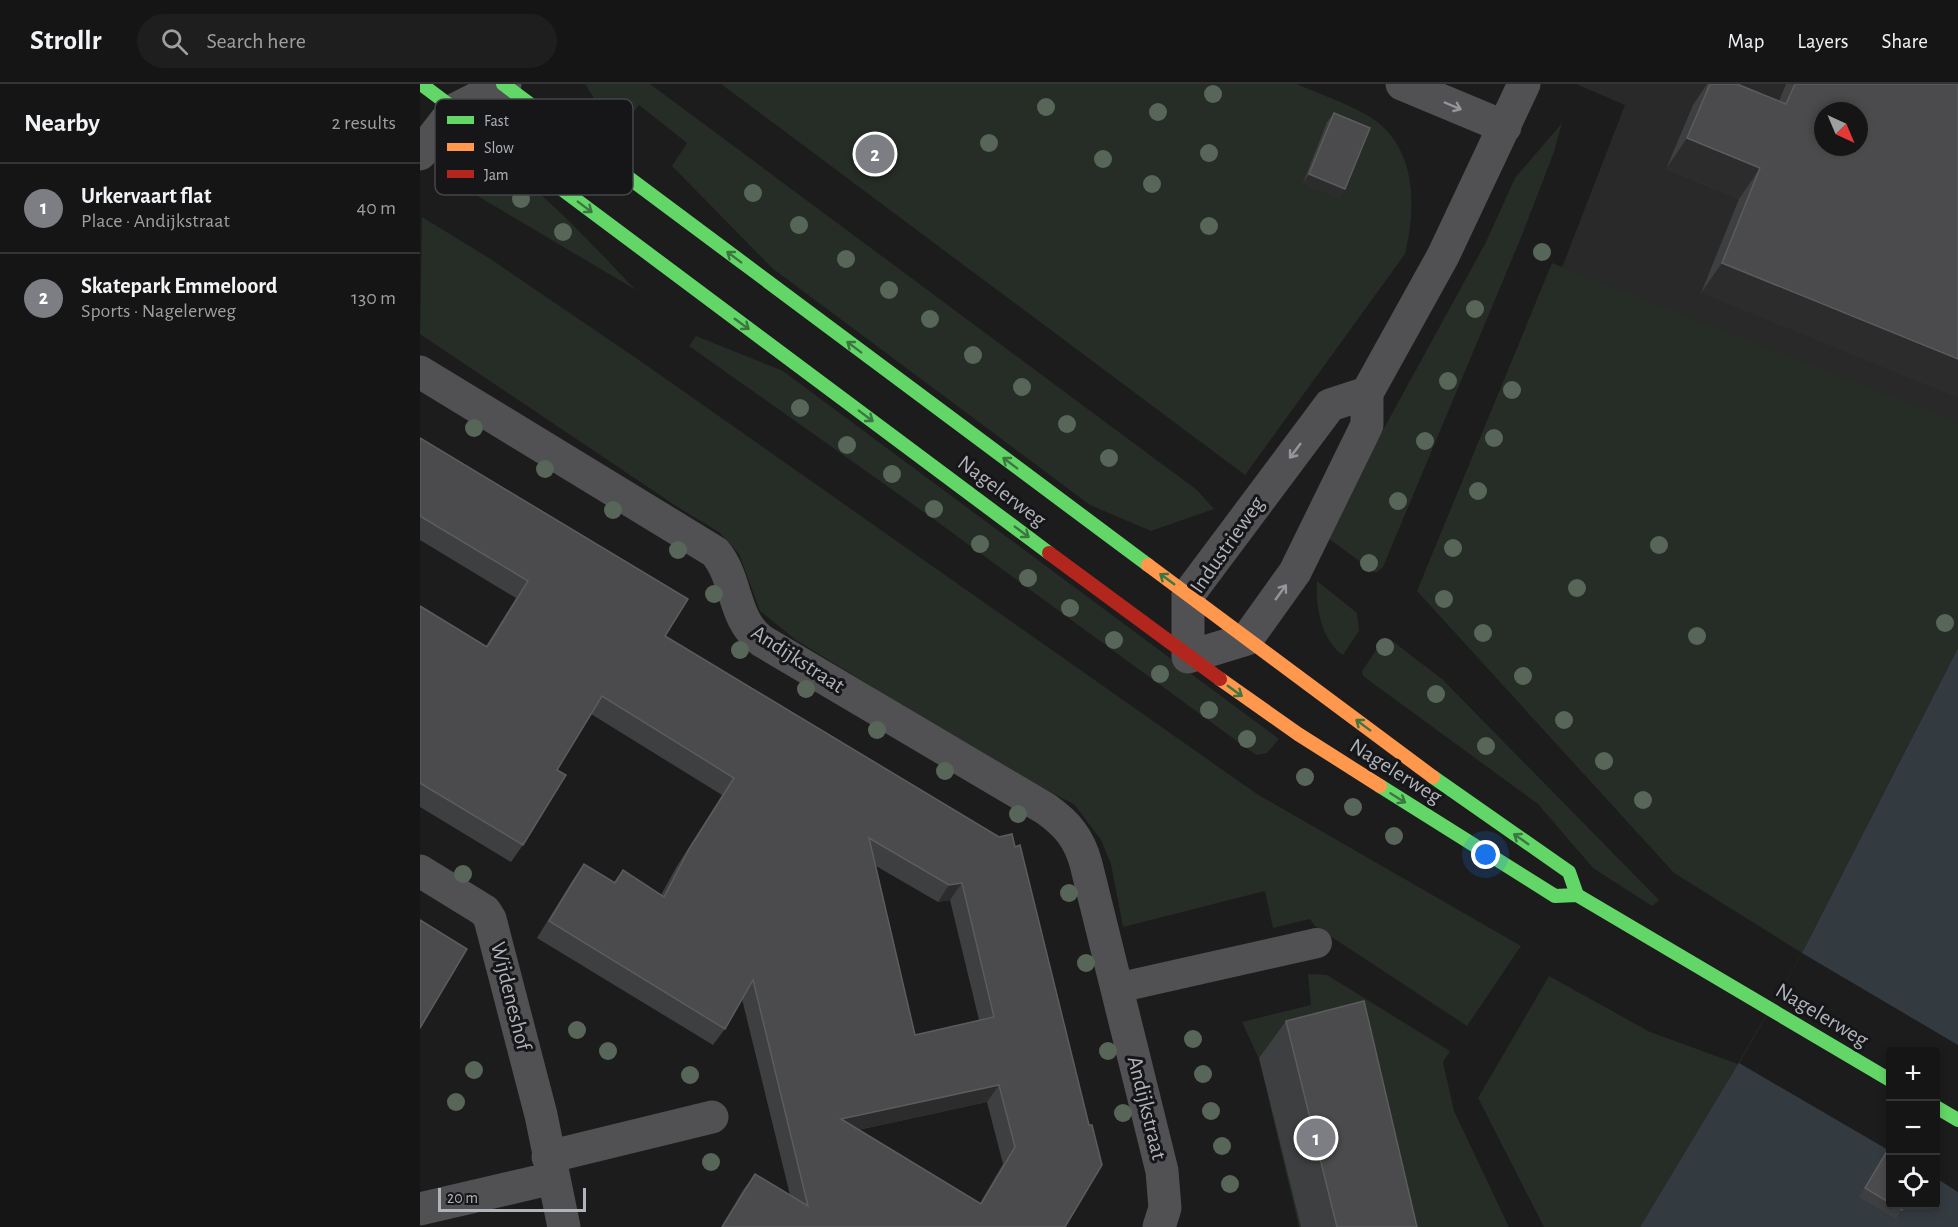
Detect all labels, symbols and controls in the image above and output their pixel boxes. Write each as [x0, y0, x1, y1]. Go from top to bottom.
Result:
search box [137, 14, 557, 68]
icon: search [158, 25, 191, 58]
text: Strollr [30, 27, 101, 55]
text: Search here [206, 30, 306, 52]
text: Map [1728, 31, 1764, 52]
text: Layers [1797, 31, 1848, 52]
text: Share [1881, 31, 1928, 52]
legend [435, 99, 633, 195]
one-way arrow [1443, 101, 1462, 112]
north arrow [1814, 102, 1868, 156]
text: Nearby [24, 110, 100, 136]
text: 2 results [332, 113, 396, 133]
text: Fast [484, 113, 509, 129]
pin: 2 [856, 132, 894, 176]
text: Slow [484, 140, 514, 156]
text: Jam [484, 167, 509, 183]
text: Urkervaart flat [81, 185, 211, 207]
text: 1 [40, 198, 47, 218]
text: 40 m [357, 198, 396, 218]
one-way arrow [577, 201, 593, 214]
text: Place · Andijkstraat [81, 211, 230, 231]
one-way arrow [726, 250, 742, 263]
text: Skatepark Emmeloord [81, 275, 277, 297]
text: 2 [39, 288, 48, 308]
text: 130 m [351, 288, 396, 308]
text: Sports · Nagelerweg [81, 301, 236, 321]
one-way arrow [733, 317, 749, 330]
one-way arrow [846, 340, 862, 353]
one-way arrow [857, 409, 873, 422]
one-way arrow [1288, 443, 1301, 459]
street label: Nagelerweg [954, 451, 1050, 531]
one-way arrow [1002, 457, 1018, 470]
street label: Industrieweg [1186, 492, 1268, 597]
one-way arrow [1014, 526, 1030, 539]
one-way arrow [1159, 573, 1175, 585]
one-way arrow [1275, 584, 1288, 600]
street label: Andijkstraat [748, 621, 848, 697]
one-way arrow [1227, 684, 1243, 697]
one-way arrow [1355, 719, 1371, 732]
street label: Nagelerweg [1346, 734, 1446, 808]
one-way arrow [1389, 792, 1406, 804]
one-way arrow [1514, 833, 1530, 845]
your location [1471, 840, 1500, 869]
street label: Wijdeneshof [487, 940, 535, 1054]
street label: Nagelerweg [1772, 979, 1872, 1051]
map controls [1886, 1047, 1940, 1209]
button: + [1886, 1047, 1940, 1101]
street label: Andijkstraat [1124, 1054, 1170, 1162]
button: − [1886, 1101, 1940, 1155]
pin: 1 [1296, 1116, 1336, 1160]
button: locate [1886, 1155, 1940, 1209]
scale bar [438, 1185, 586, 1212]
text: 20 m [447, 1190, 478, 1206]

